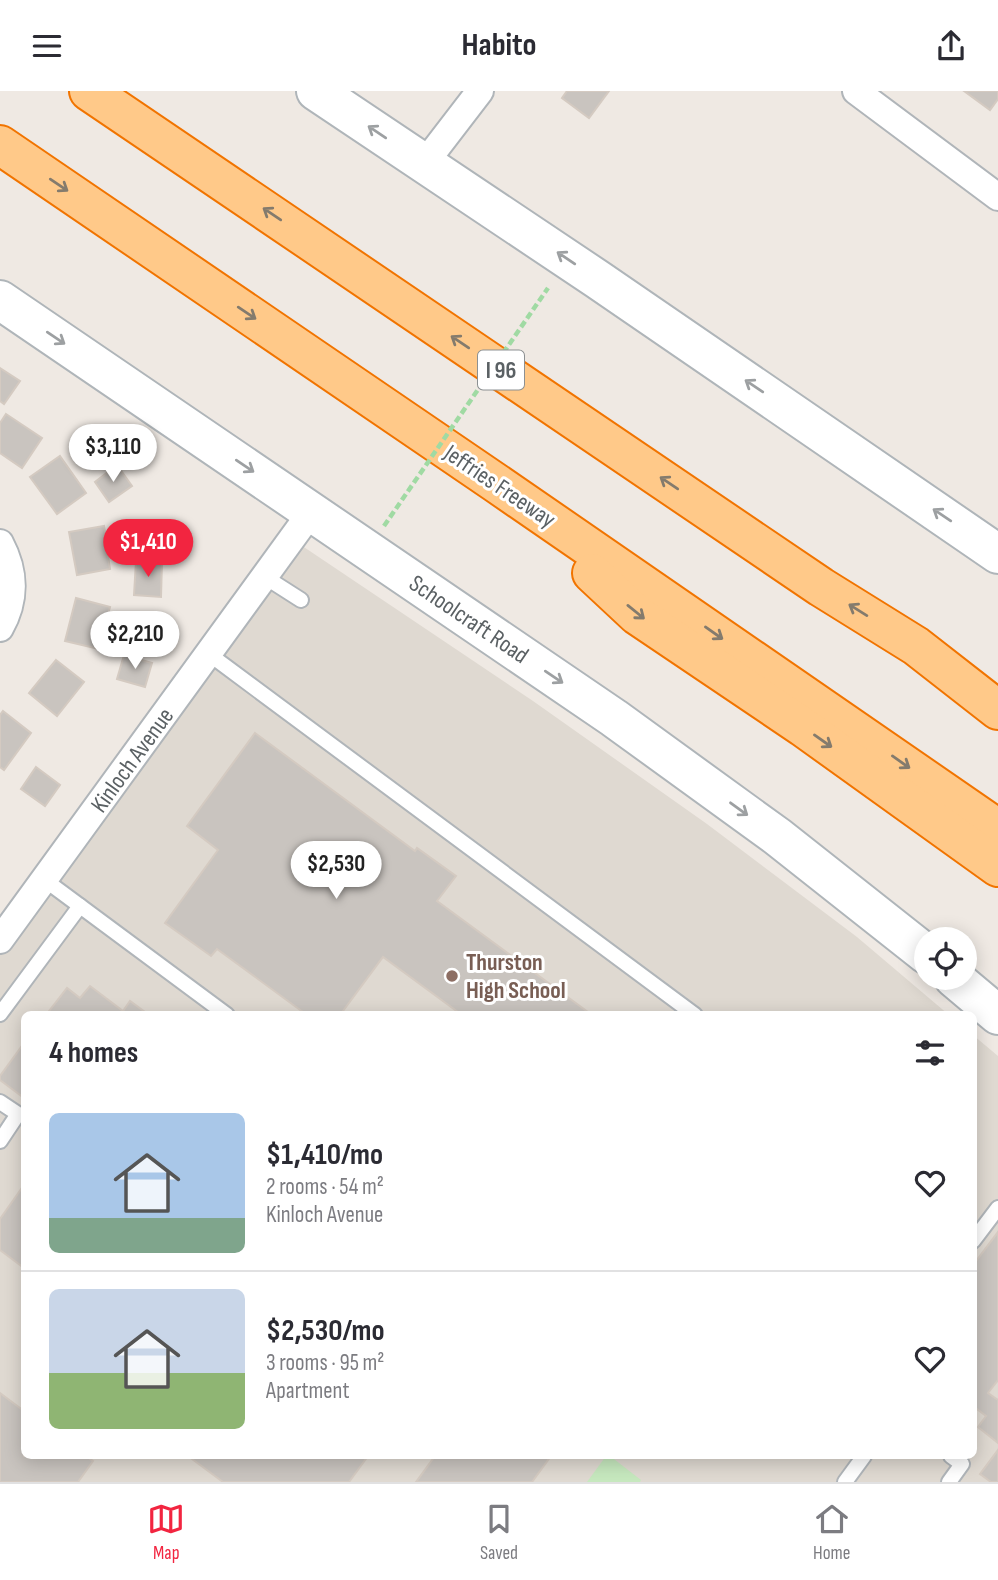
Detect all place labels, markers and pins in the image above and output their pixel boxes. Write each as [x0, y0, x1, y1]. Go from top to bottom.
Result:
pin: $3,110 [56, 425, 170, 484]
pin: $1,410 [91, 519, 205, 579]
pin: $2,210 [78, 611, 192, 671]
pin: $2,530 [279, 841, 393, 901]
place label: Thurston High School [466, 948, 566, 1005]
marker: Thurston High School [444, 968, 460, 984]

